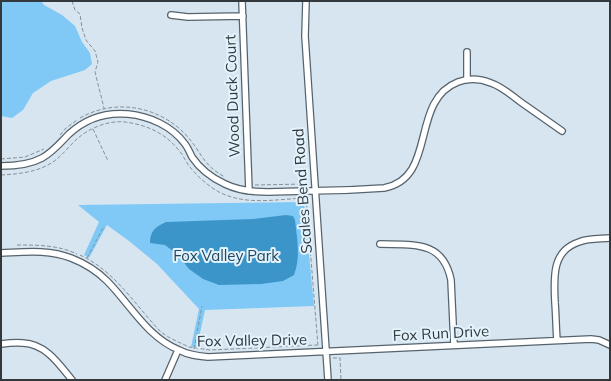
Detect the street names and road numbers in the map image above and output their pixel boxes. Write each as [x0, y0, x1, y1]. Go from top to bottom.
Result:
street label: Wood Duck Court [222, 34, 244, 158]
street label: Scales Bend Road [290, 128, 316, 254]
street label: Fox Run Drive [392, 322, 490, 346]
street label: Fox Valley Drive [197, 331, 307, 351]

